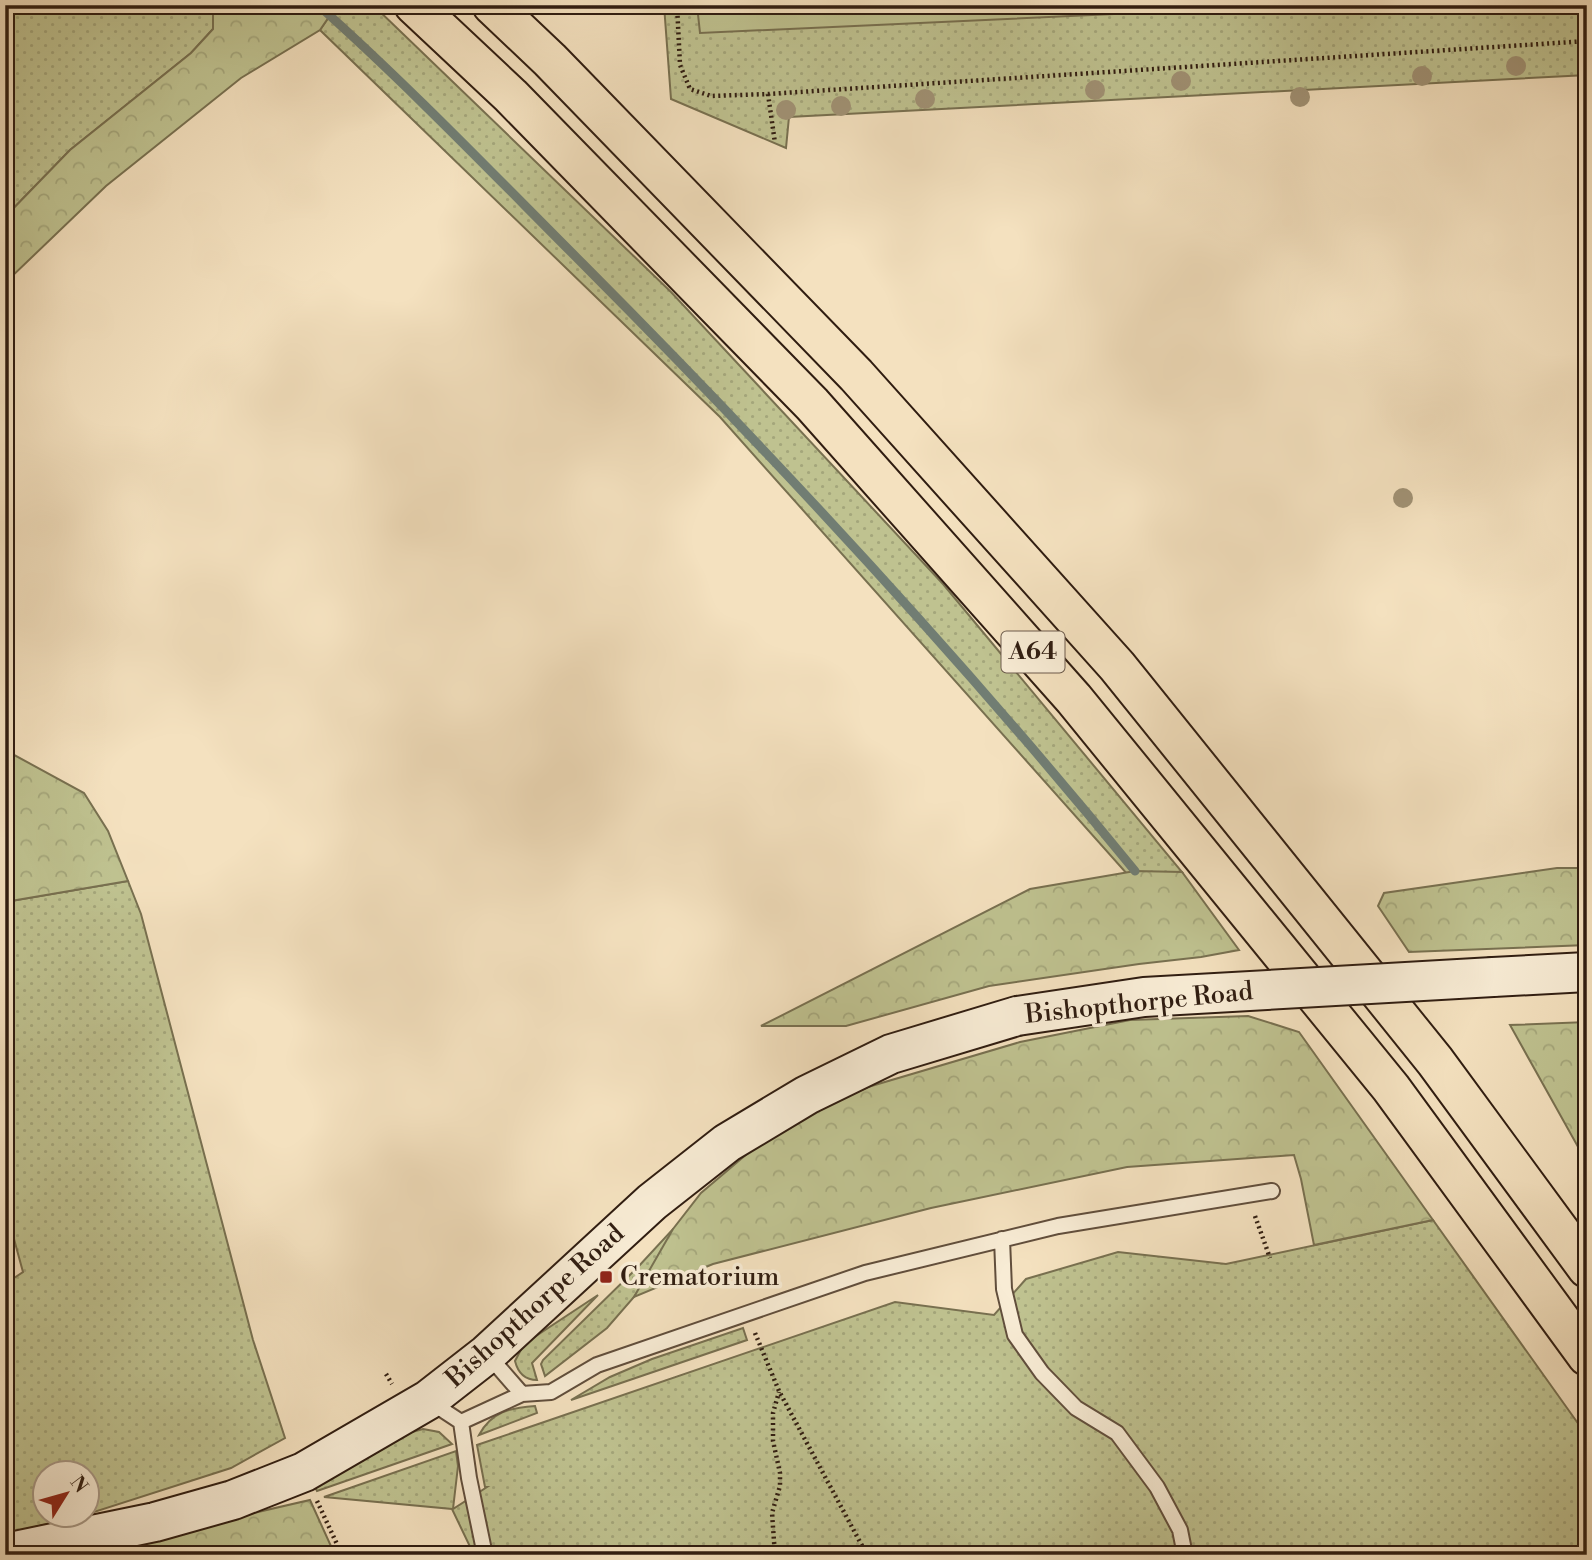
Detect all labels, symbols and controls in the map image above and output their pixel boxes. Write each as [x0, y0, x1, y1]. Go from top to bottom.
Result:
road number: A64 [1002, 632, 1064, 672]
street label: Bishopthorpe Road [1023, 975, 1255, 1031]
street label: Bishopthorpe Road [439, 1217, 631, 1395]
place label: Crematorium [620, 1261, 780, 1293]
marker: Crematorium [598, 1269, 614, 1285]
north arrow [32, 1458, 102, 1528]
text: N [65, 1471, 93, 1498]

